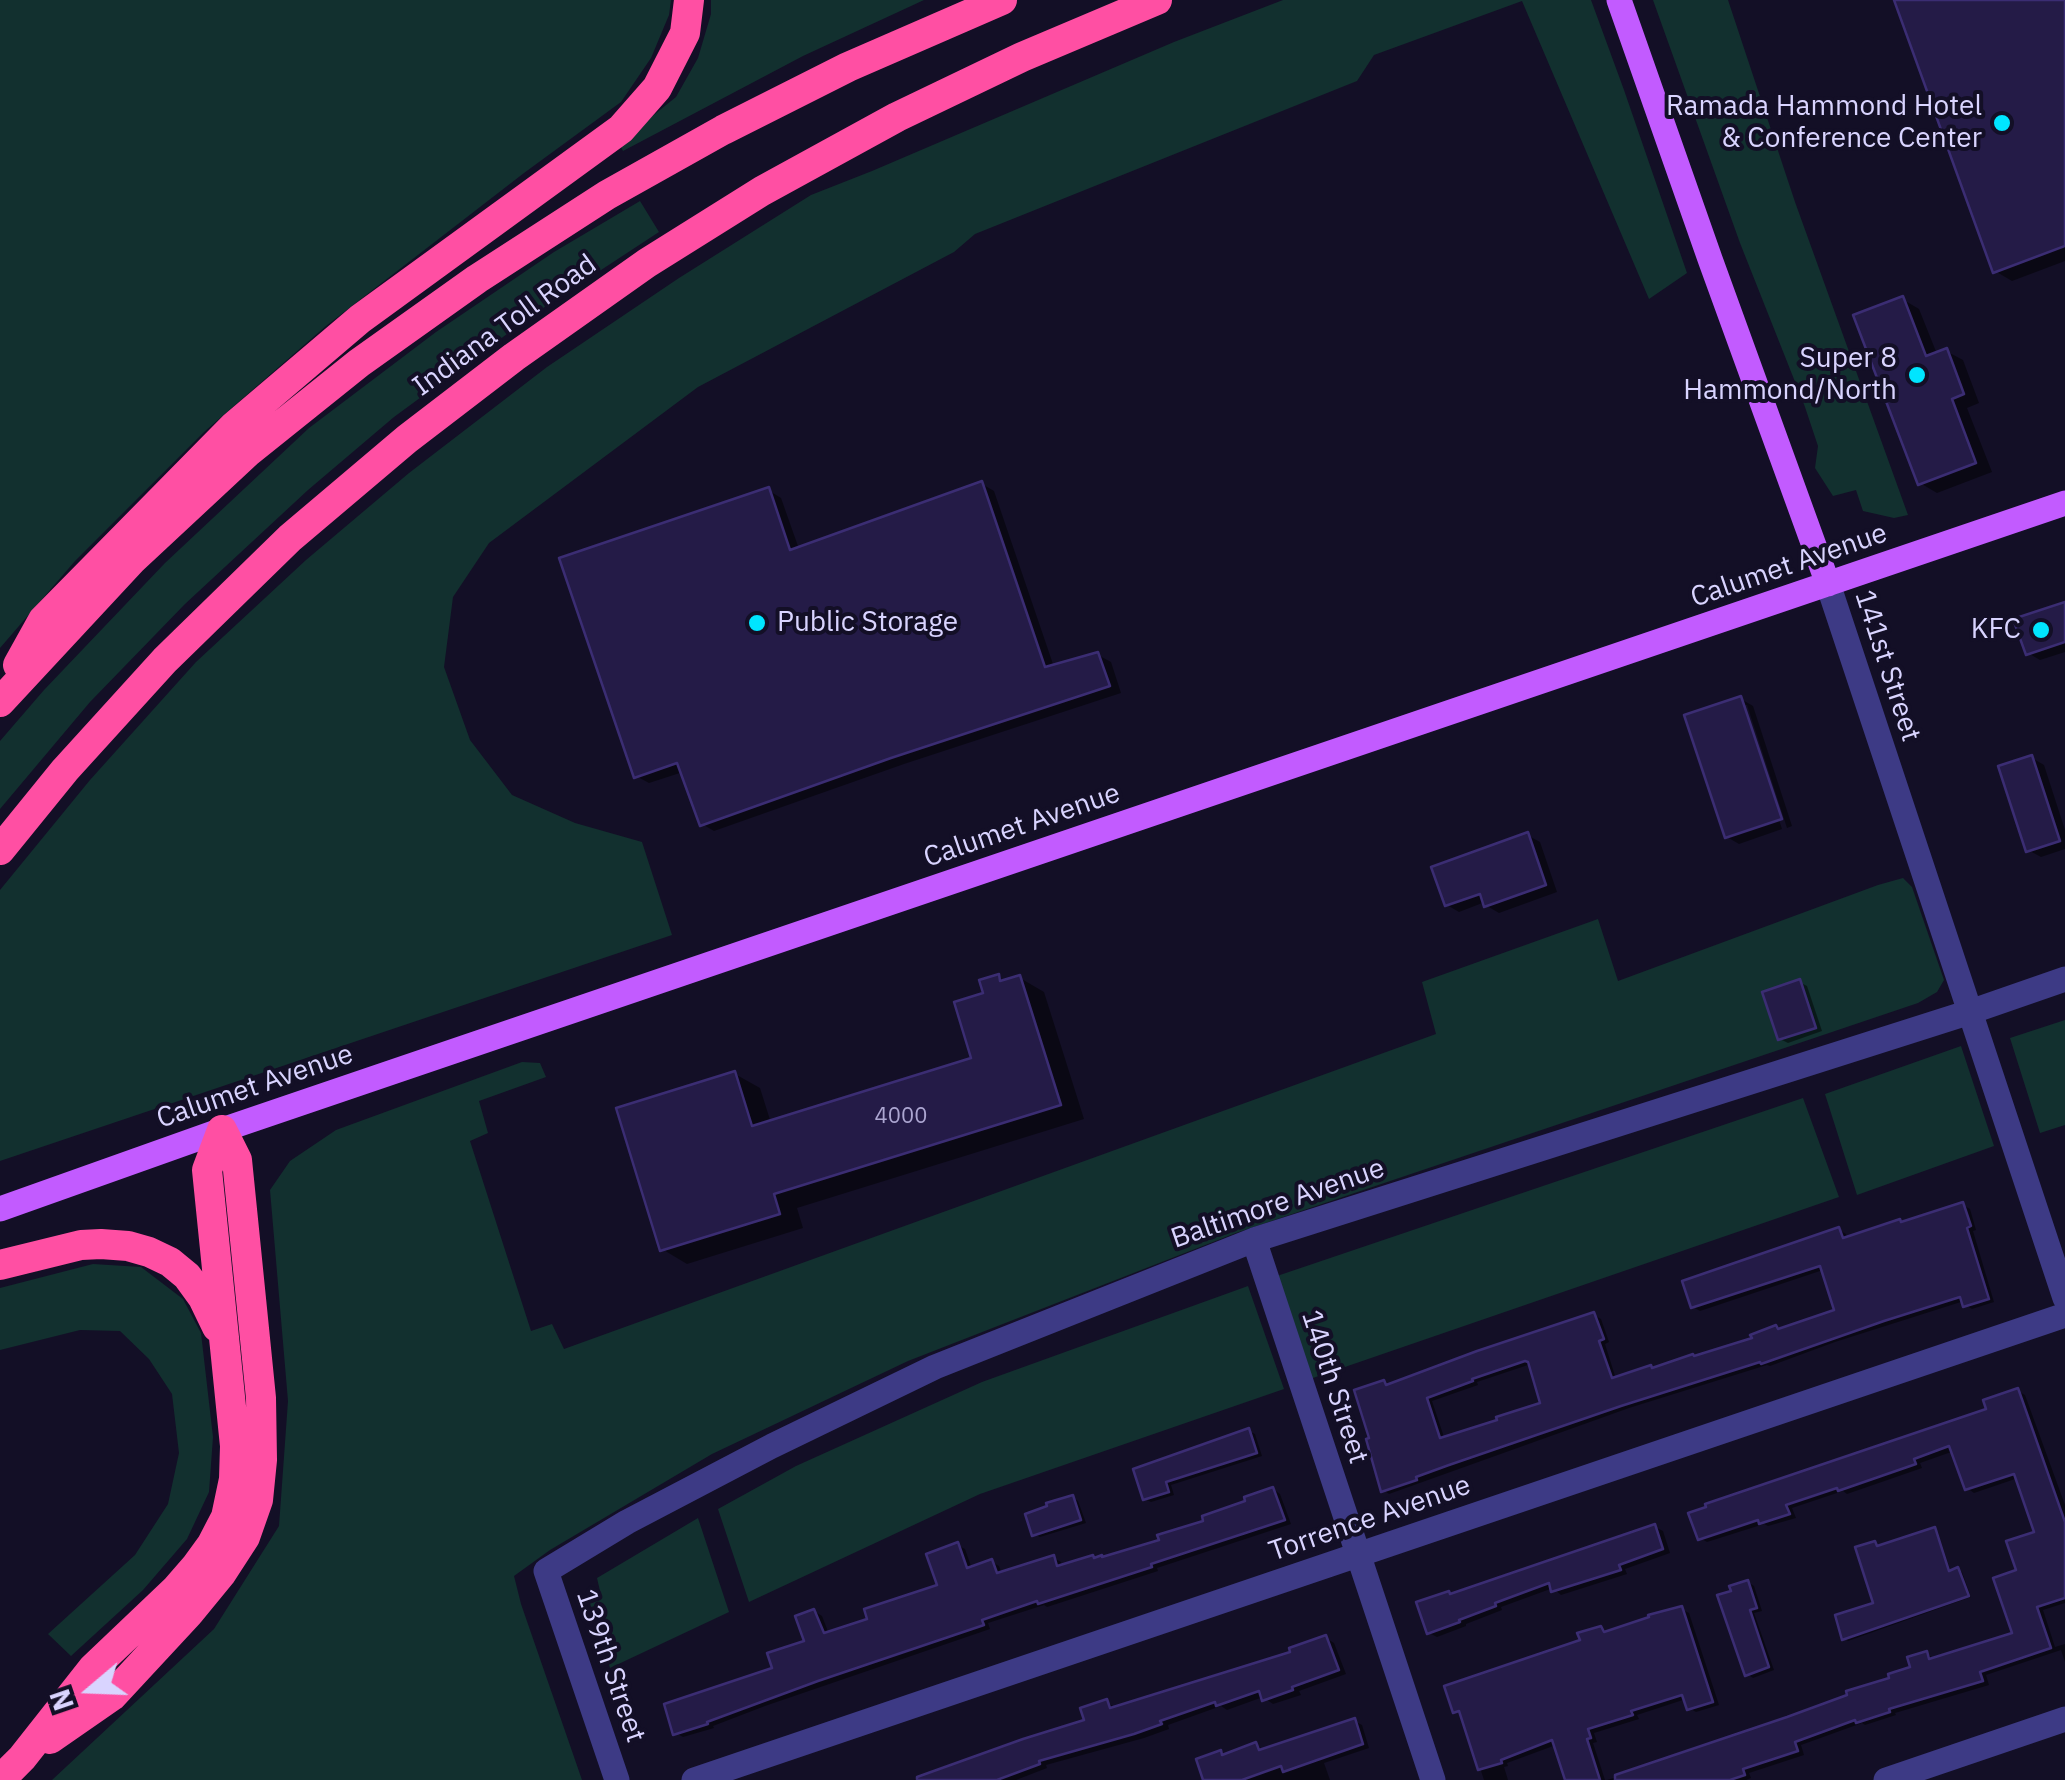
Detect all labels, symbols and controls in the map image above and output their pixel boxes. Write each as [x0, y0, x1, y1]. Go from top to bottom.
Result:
place label: Ramada Hammond Hotel & Conference Center [1666, 90, 1982, 156]
marker: Ramada Hammond Hotel & Conference Center [1991, 112, 2013, 134]
street label: Indiana Toll Road [407, 248, 603, 404]
place label: Super 8 Hammond/North [1683, 342, 1897, 408]
marker: Super 8 Hammond/North [1906, 364, 1928, 386]
street label: Calumet Avenue [1686, 517, 1892, 615]
street label: 141st Street [1847, 586, 1927, 746]
place label: Public Storage [777, 606, 958, 640]
marker: Public Storage [746, 612, 768, 634]
place label: KFC [1971, 613, 2021, 647]
marker: KFC [2030, 619, 2052, 641]
street label: Calumet Avenue [919, 777, 1125, 875]
street label: Calumet Avenue [152, 1038, 358, 1136]
house number: 4000 [875, 1104, 927, 1130]
street label: Baltimore Avenue [1167, 1152, 1389, 1256]
street label: 140th Street [1293, 1306, 1375, 1468]
street label: Torrence Avenue [1265, 1469, 1475, 1569]
street label: 139th Street [568, 1585, 652, 1747]
north arrow [40, 1640, 140, 1740]
text: N [40, 1684, 82, 1716]

